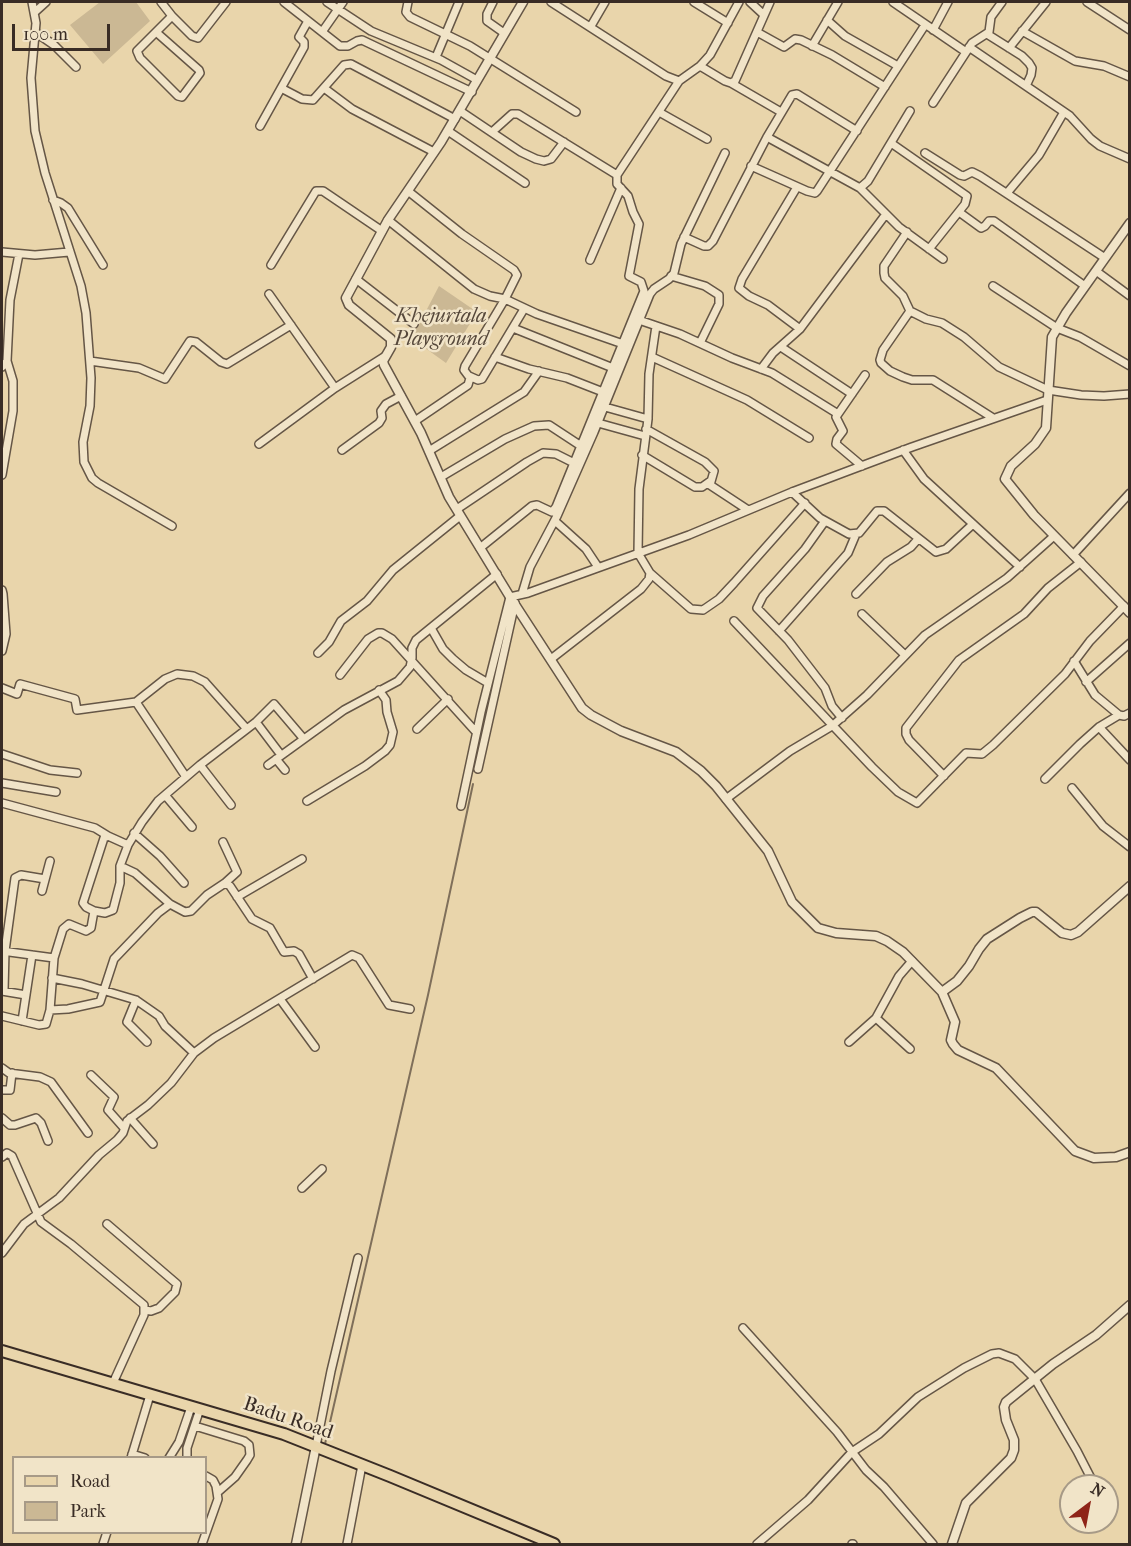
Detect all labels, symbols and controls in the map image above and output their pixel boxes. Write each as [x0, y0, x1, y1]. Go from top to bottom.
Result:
scale bar [15, 12, 112, 50]
text: 100 m [23, 24, 68, 45]
park label: Khejurtala Playground [394, 305, 488, 352]
street label: Badu Road [240, 1392, 336, 1446]
legend [12, 1456, 207, 1534]
text: Road [70, 1471, 110, 1492]
north arrow [1059, 1474, 1119, 1534]
text: N [1088, 1479, 1108, 1501]
text: Park [70, 1501, 106, 1522]

